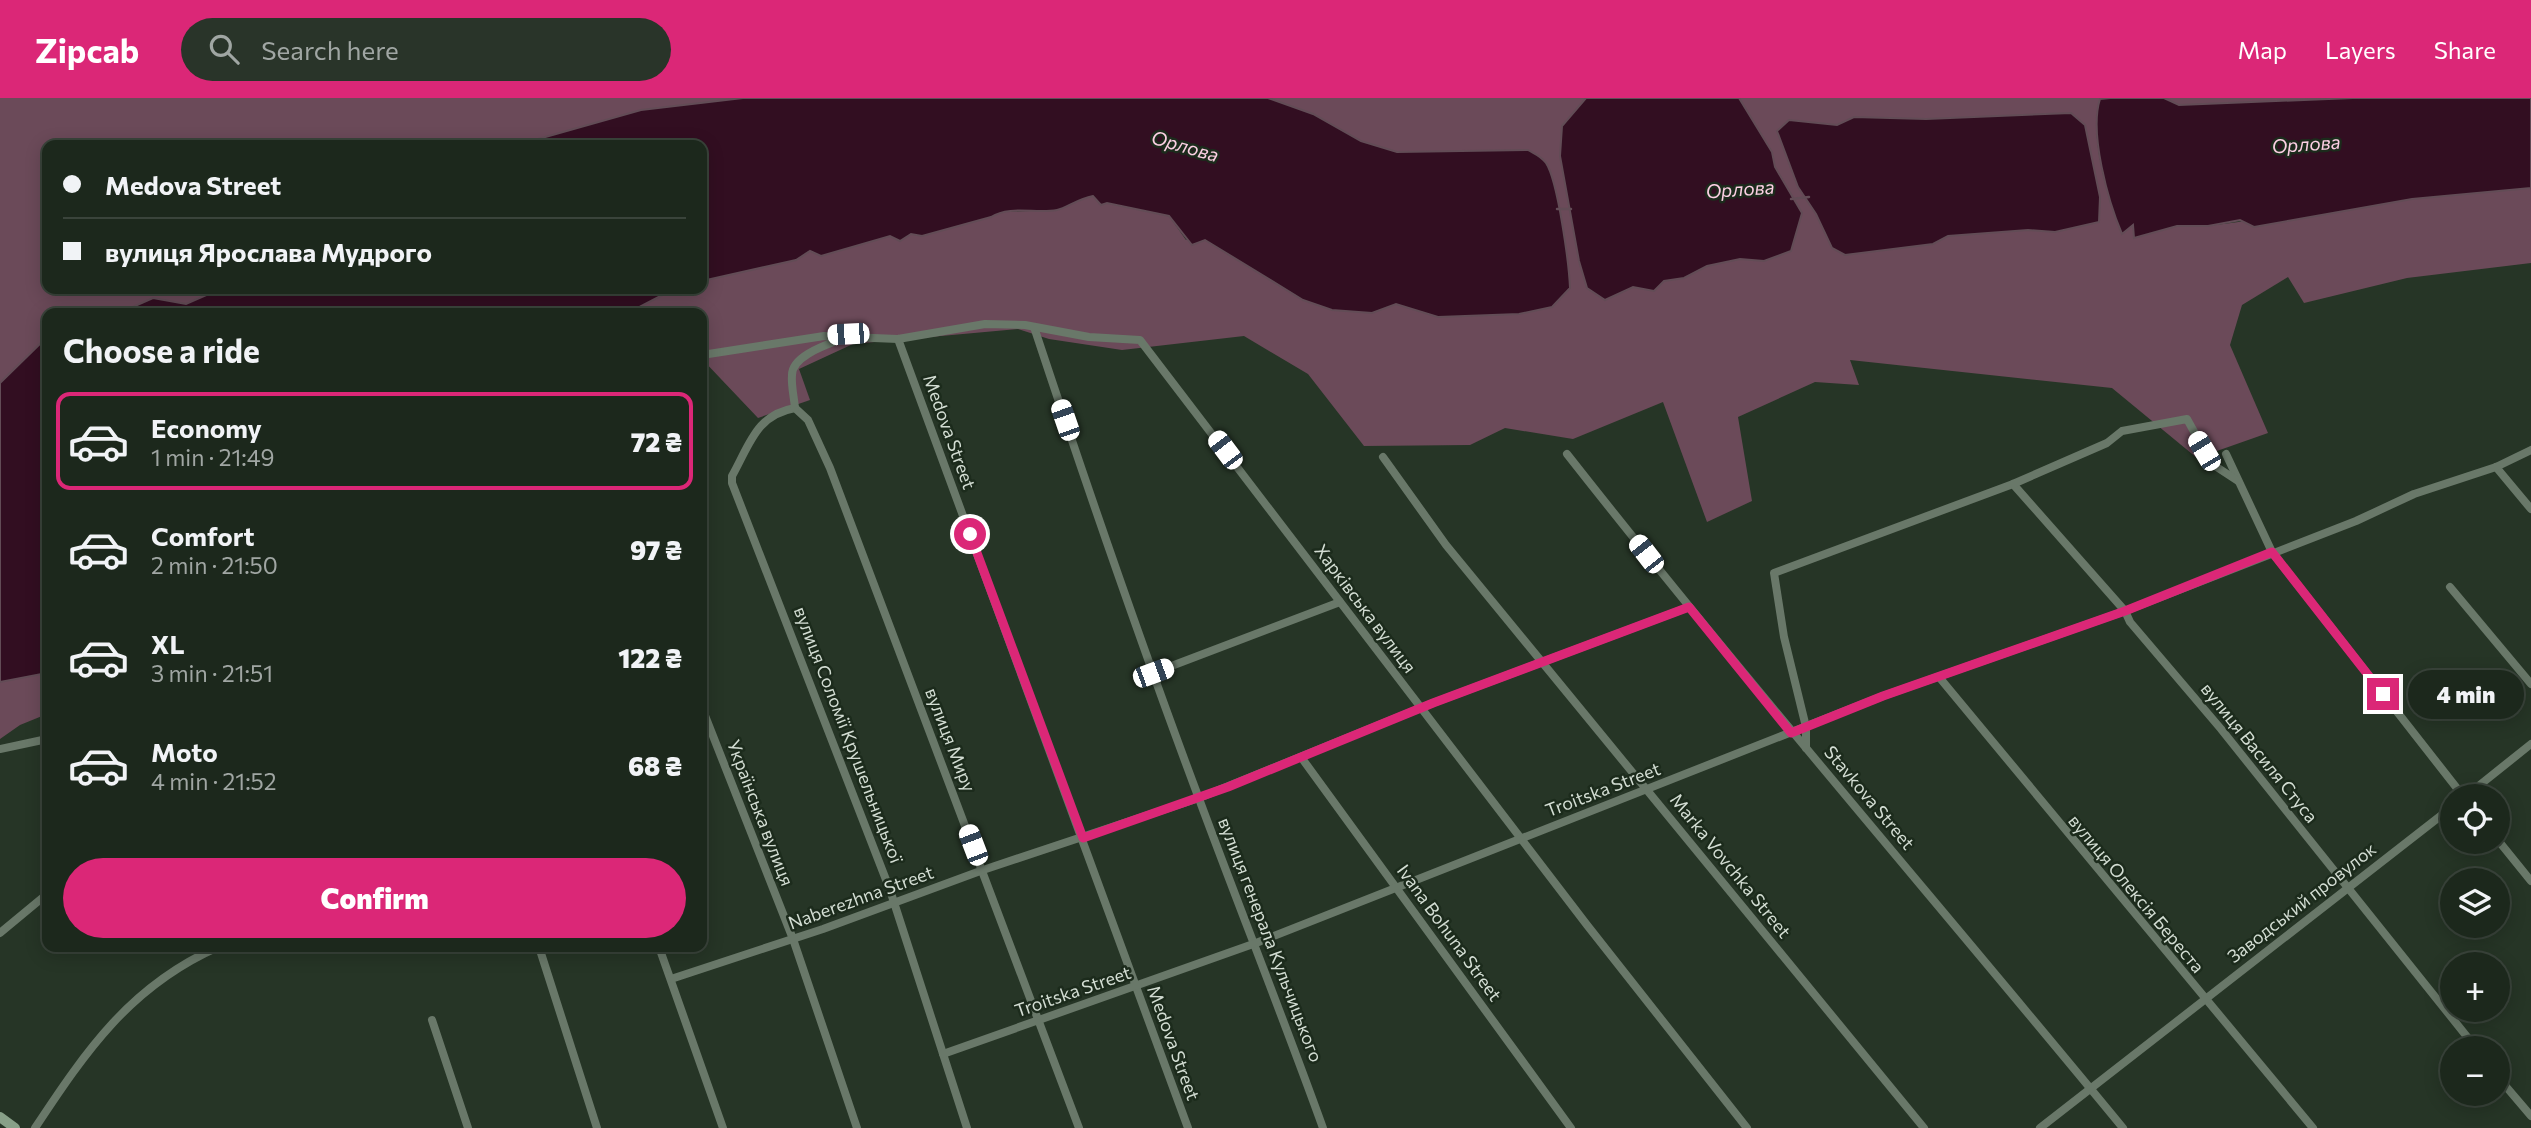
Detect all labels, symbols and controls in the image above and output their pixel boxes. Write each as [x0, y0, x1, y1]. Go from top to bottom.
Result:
search box [181, 18, 671, 81]
text: Zipcab [35, 29, 139, 70]
icon: search [205, 30, 243, 68]
text: Search here [261, 34, 399, 65]
text: Map [2238, 35, 2287, 64]
text: Layers [2325, 35, 2396, 64]
text: Share [2434, 35, 2496, 64]
water label: Орлова [1149, 125, 1222, 166]
water label: Орлова [2271, 130, 2341, 157]
text: Medova Street [105, 169, 281, 200]
water label: Орлова [1705, 175, 1775, 202]
text: вулиця Ярослава Мудрого [105, 236, 432, 267]
car [827, 322, 870, 346]
text: Choose a ride [63, 330, 260, 370]
street label: Medova Street [919, 371, 981, 492]
car [1049, 397, 1082, 443]
icon: car [67, 410, 130, 473]
text: Economy [151, 412, 262, 443]
text: 72 ₴ [631, 426, 682, 457]
car [1204, 427, 1247, 473]
car [2185, 428, 2224, 474]
text: 1 min · 21:49 [151, 443, 274, 471]
icon: car [67, 518, 130, 581]
route start [954, 518, 986, 550]
text: Comfort [151, 520, 254, 551]
car [1625, 531, 1668, 577]
text: 97 ₴ [630, 534, 682, 565]
street label: Харківська вулиця [1310, 540, 1421, 677]
text: 2 min · 21:50 [151, 551, 278, 579]
street label: вулиця Соломії Крушельницької [790, 603, 908, 866]
icon: car [67, 626, 130, 689]
text: XL [151, 628, 185, 659]
text: 122 ₴ [618, 642, 682, 673]
car [1130, 656, 1177, 690]
text: 3 min · 21:51 [151, 659, 273, 687]
callout: 4 min [2408, 670, 2523, 718]
street label: вулиця Василя Стуса [2197, 678, 2323, 827]
route end [2367, 678, 2399, 710]
text: 4 min [2437, 680, 2495, 708]
street label: вулиця Миру [921, 685, 981, 795]
icon: car [67, 734, 130, 797]
text: Moto [151, 736, 218, 767]
street label: Українська вулиця [723, 736, 799, 889]
street label: Stavkova Street [1820, 741, 1920, 854]
text: 68 ₴ [628, 750, 682, 781]
street label: Troitska Street [1542, 757, 1663, 821]
text: 4 min · 21:52 [151, 767, 277, 795]
map controls [2440, 784, 2510, 1106]
button: locate [2440, 784, 2510, 854]
street label: Marka Vovchka Street [1666, 789, 1796, 942]
street label: вулиця Олексія Береста [2064, 810, 2209, 977]
street label: вулиця генерала Кульчицького [1214, 814, 1328, 1065]
car [956, 822, 991, 868]
street label: Заводський провулок [2223, 837, 2380, 967]
button: Confirm [63, 858, 686, 938]
street label: Ivana Bohuna Street [1393, 860, 1507, 1005]
street label: Naberezhna Street [785, 861, 936, 934]
button: layers [2440, 868, 2510, 938]
button: + [2440, 952, 2510, 1022]
street label: Troitska Street [1012, 961, 1134, 1021]
street label: Medova Street [1143, 982, 1205, 1103]
button: − [2440, 1036, 2510, 1106]

